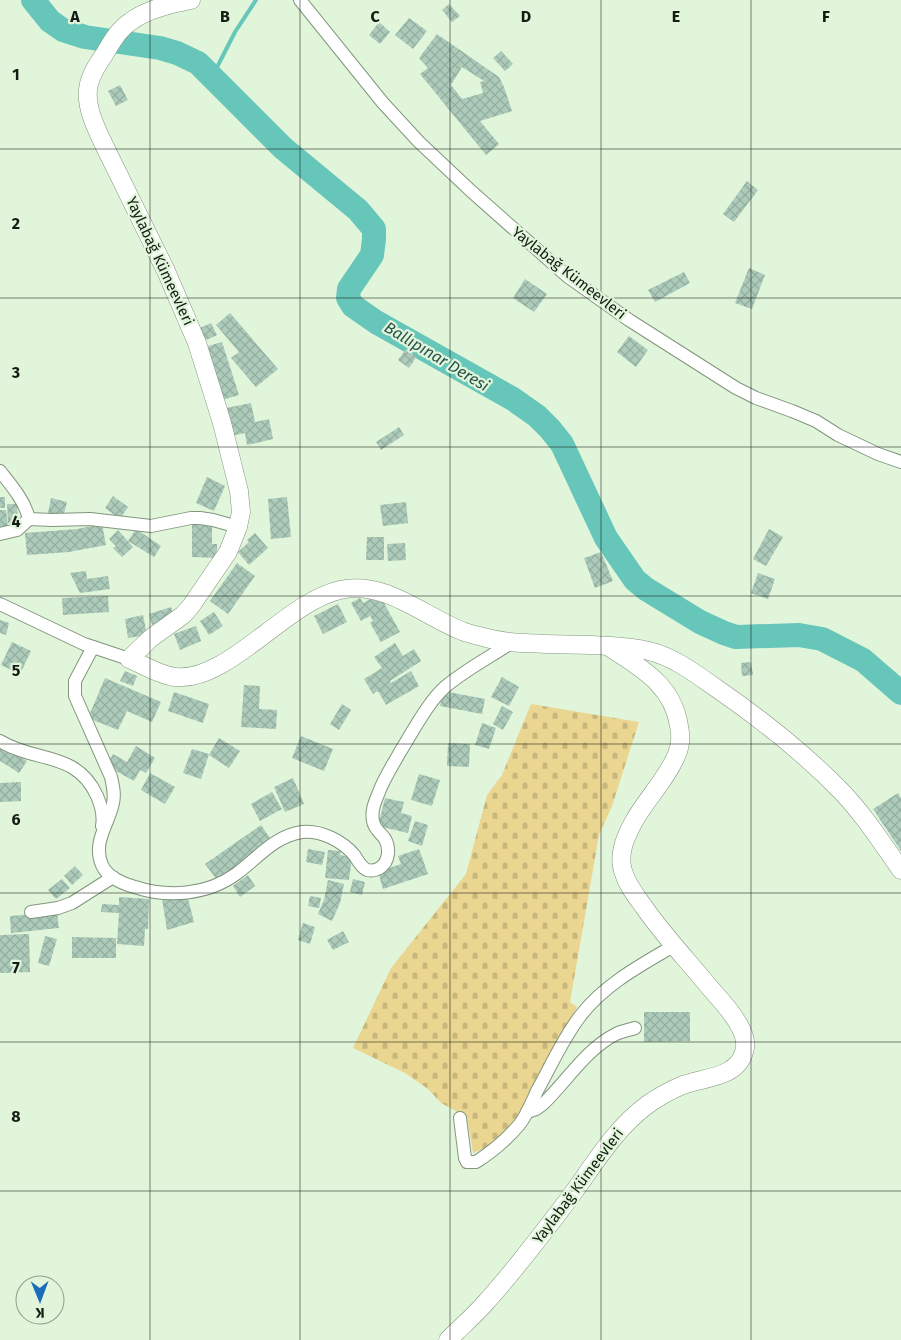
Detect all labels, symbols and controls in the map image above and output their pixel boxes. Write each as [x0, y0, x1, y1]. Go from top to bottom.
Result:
text: A [69, 7, 80, 26]
text: B [220, 7, 230, 26]
text: C [370, 7, 380, 26]
text: D [521, 7, 531, 26]
text: E [672, 7, 680, 26]
text: F [822, 7, 830, 26]
text: 1 [12, 65, 20, 84]
street label: Yaylabağ Kümeevleri [122, 194, 198, 328]
text: 2 [12, 214, 20, 233]
street label: Yaylabağ Kümeevleri [508, 223, 630, 323]
water label: Ballıpınar Deresi [381, 318, 493, 395]
text: 3 [11, 363, 20, 382]
text: 4 [11, 512, 21, 531]
text: 5 [12, 661, 21, 680]
text: 6 [11, 810, 21, 829]
text: 7 [12, 958, 20, 977]
text: 8 [11, 1107, 21, 1126]
street label: Yaylabağ Kümeevleri [529, 1125, 627, 1247]
north arrow [15, 1275, 65, 1325]
text: K [35, 1304, 45, 1321]

